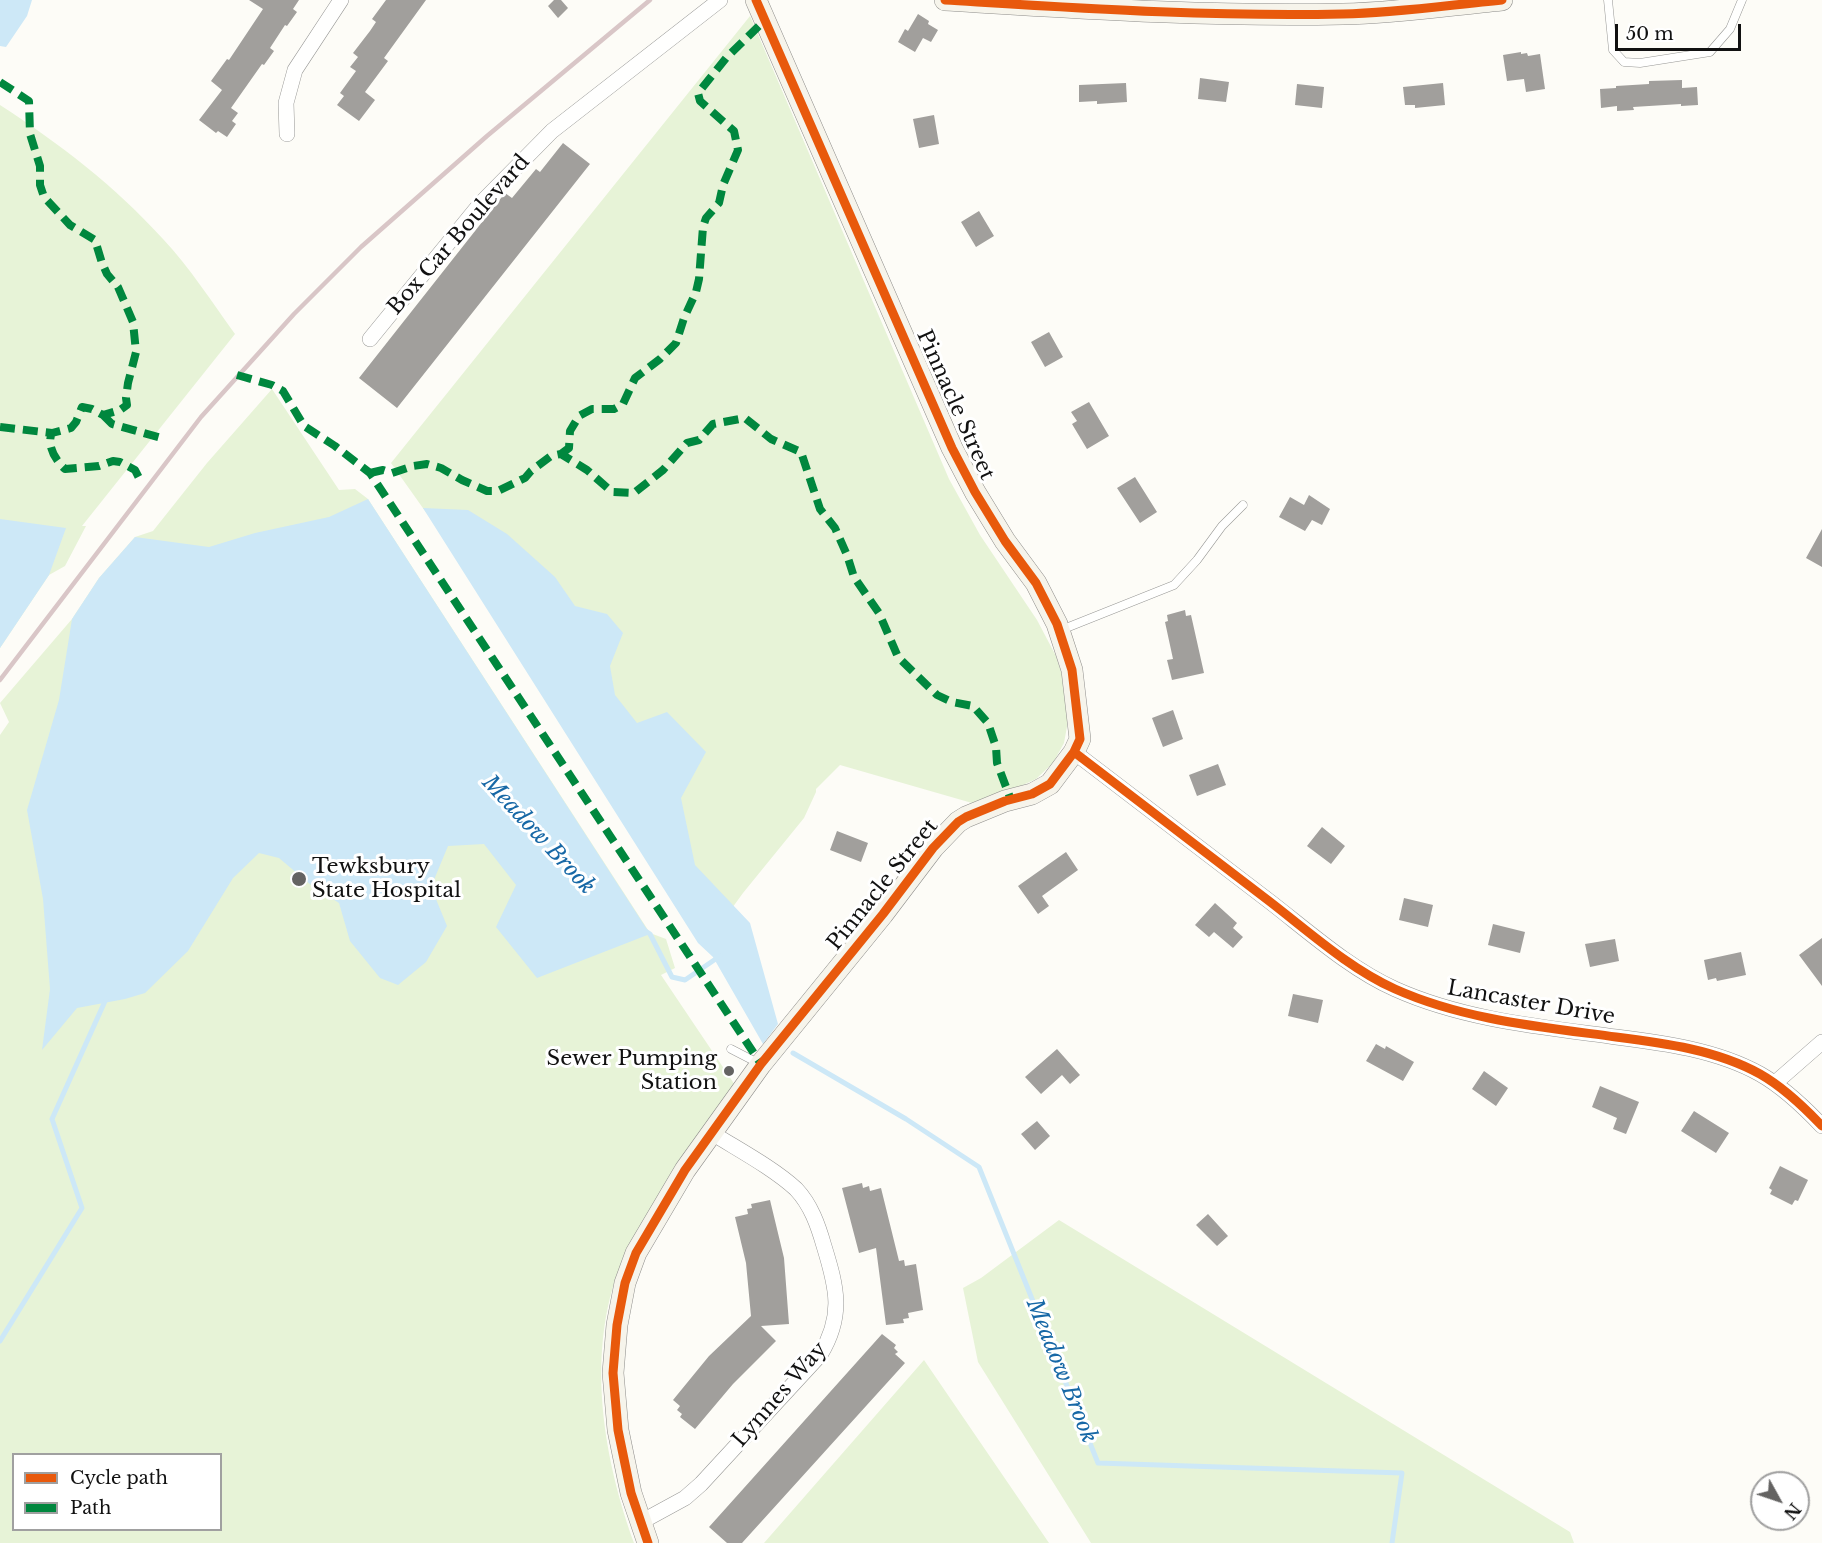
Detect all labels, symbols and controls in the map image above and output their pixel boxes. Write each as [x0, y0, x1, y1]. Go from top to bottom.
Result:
scale bar [1618, 12, 1744, 50]
text: 50 m [1626, 23, 1674, 45]
street label: Box Car Boulevard [383, 150, 535, 320]
street label: Pinnacle Street [911, 326, 999, 484]
water label: Meadow Brook [476, 770, 600, 900]
street label: Pinnacle Street [822, 814, 944, 956]
place label: Tewksbury State Hospital [312, 854, 461, 904]
marker: Tewksbury State Hospital [290, 870, 308, 888]
street label: Lancaster Drive [1445, 976, 1617, 1030]
place label: Sewer Pumping Station [547, 1046, 717, 1096]
marker: Sewer Pumping Station [722, 1064, 736, 1078]
water label: Meadow Brook [1020, 1295, 1102, 1447]
street label: Lynnes Way [727, 1337, 833, 1453]
legend [12, 1453, 222, 1531]
text: Cycle path [70, 1467, 168, 1489]
north arrow [1750, 1471, 1810, 1531]
text: Path [70, 1497, 111, 1519]
text: N [1780, 1499, 1805, 1523]

